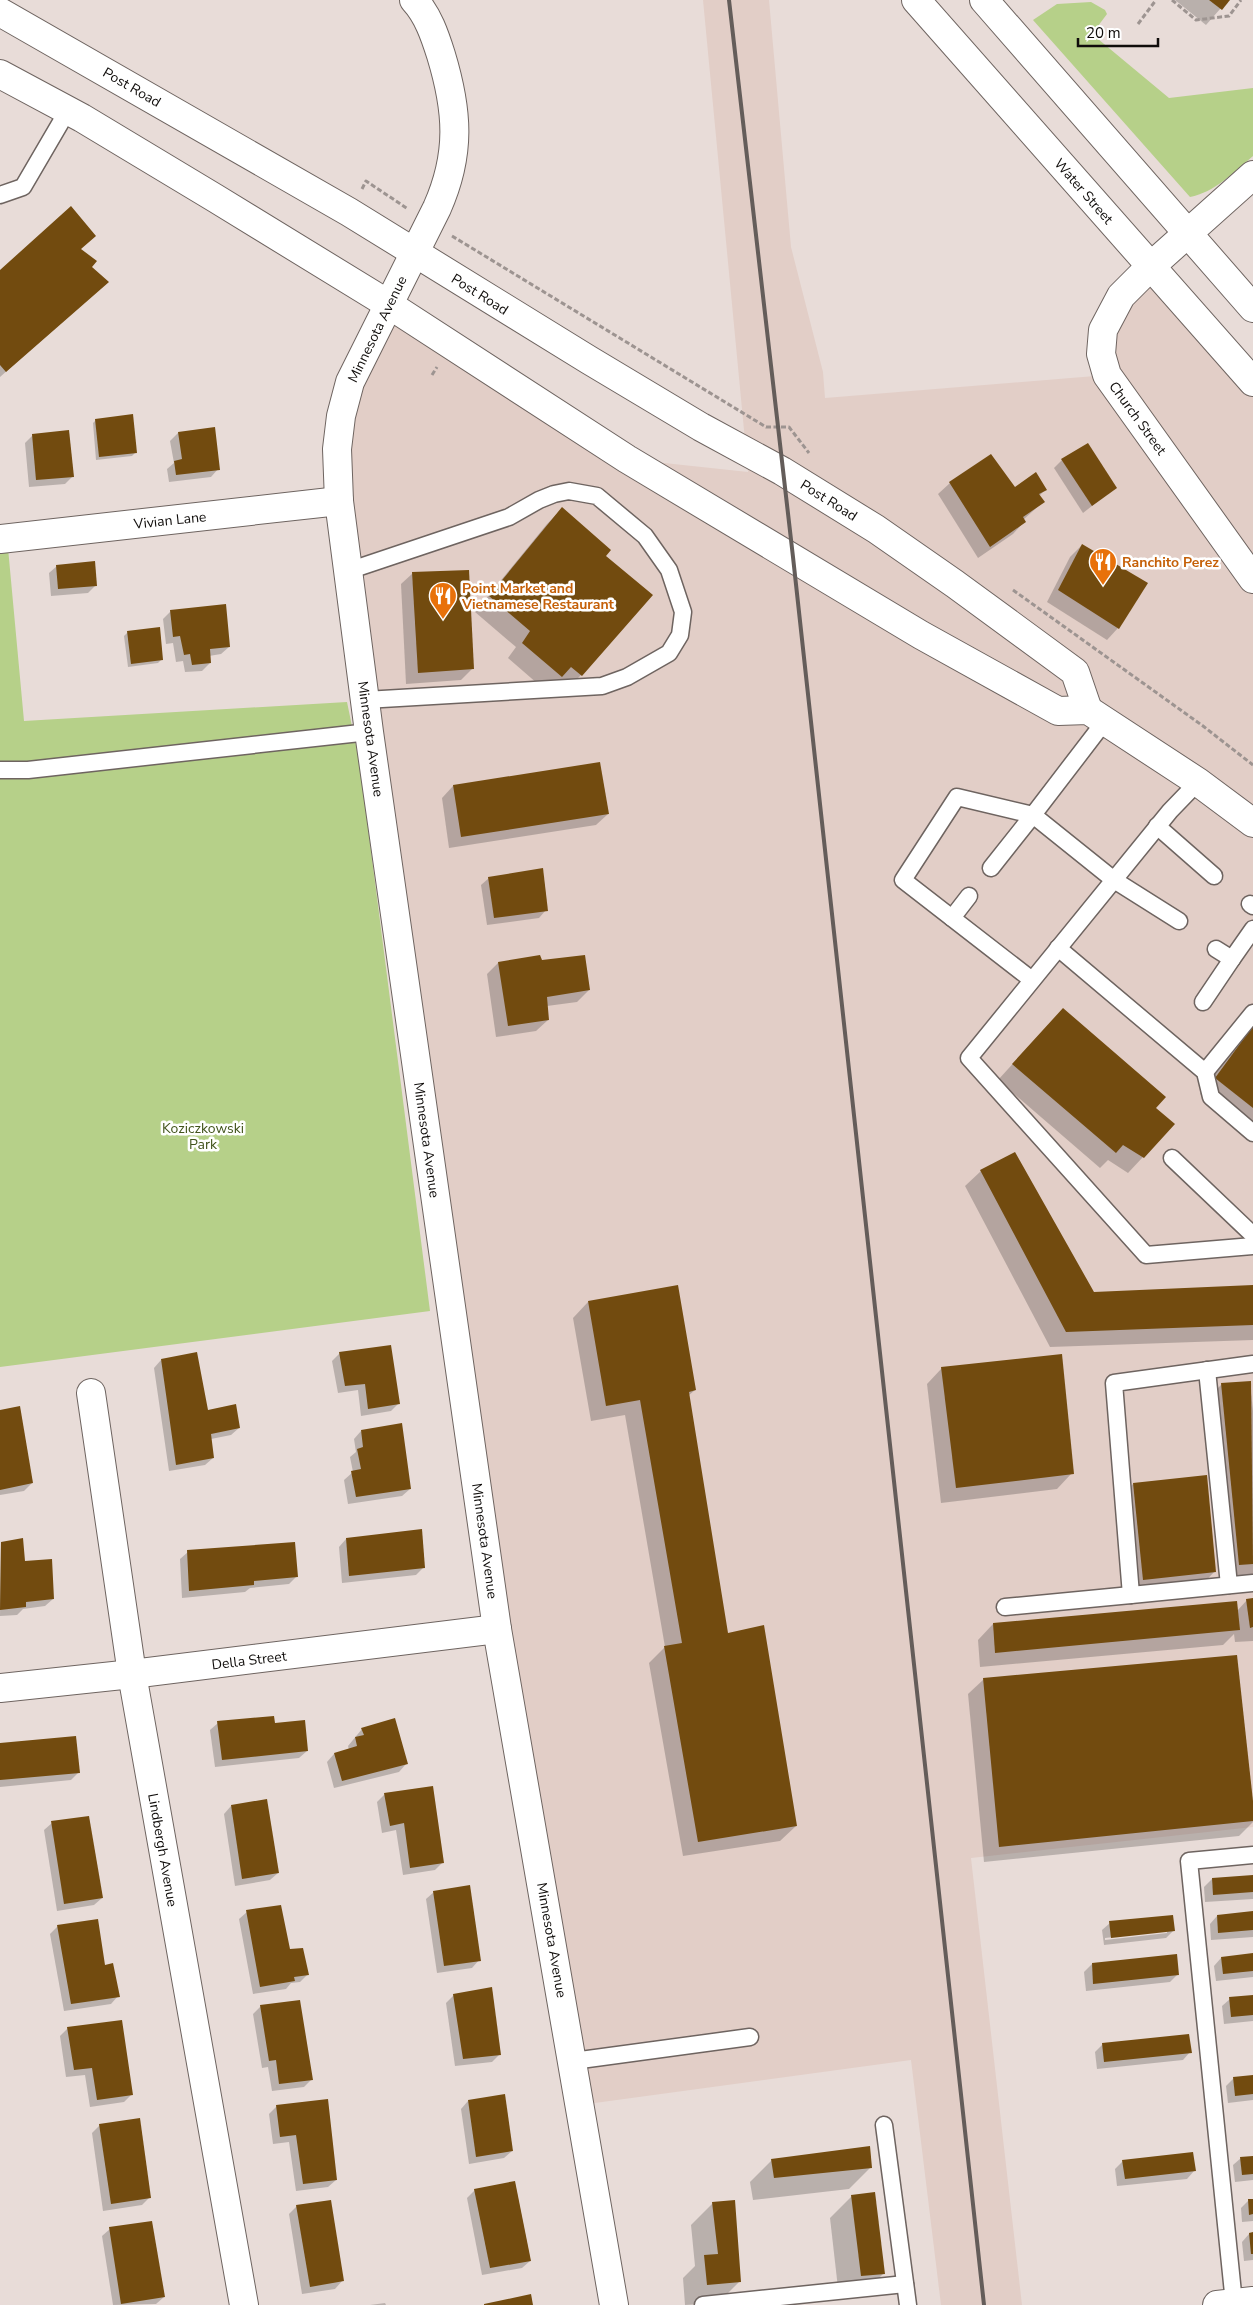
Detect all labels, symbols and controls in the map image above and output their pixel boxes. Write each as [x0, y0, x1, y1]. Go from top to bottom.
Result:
scale bar [1078, 15, 1158, 47]
text: 20 m [1086, 23, 1121, 43]
street label: Post Road [99, 63, 164, 112]
street label: Water Street [1050, 154, 1117, 228]
street label: Post Road [448, 269, 512, 319]
street label: Minnesota Avenue [343, 273, 412, 386]
street label: Church Street [1105, 378, 1171, 459]
street label: Post Road [797, 475, 861, 525]
street label: Vivian Lane [132, 507, 207, 534]
restaurant icon: Ranchito Perez [1088, 547, 1118, 586]
place label: Ranchito Perez [1122, 553, 1219, 572]
place label: Point Market and Vietnamese Restaurant [461, 579, 615, 614]
restaurant icon: Point Market and Vietnamese Restaurant [428, 581, 458, 620]
street label: Minnesota Avenue [353, 680, 388, 798]
street label: Minnesota Avenue [409, 1081, 444, 1199]
park label: Koziczkowski Park [162, 1119, 244, 1154]
street label: Minnesota Avenue [467, 1482, 502, 1600]
street label: Della Street [211, 1646, 288, 1675]
street label: Lindbergh Avenue [143, 1792, 182, 1908]
street label: Minnesota Avenue [532, 1881, 571, 1999]

